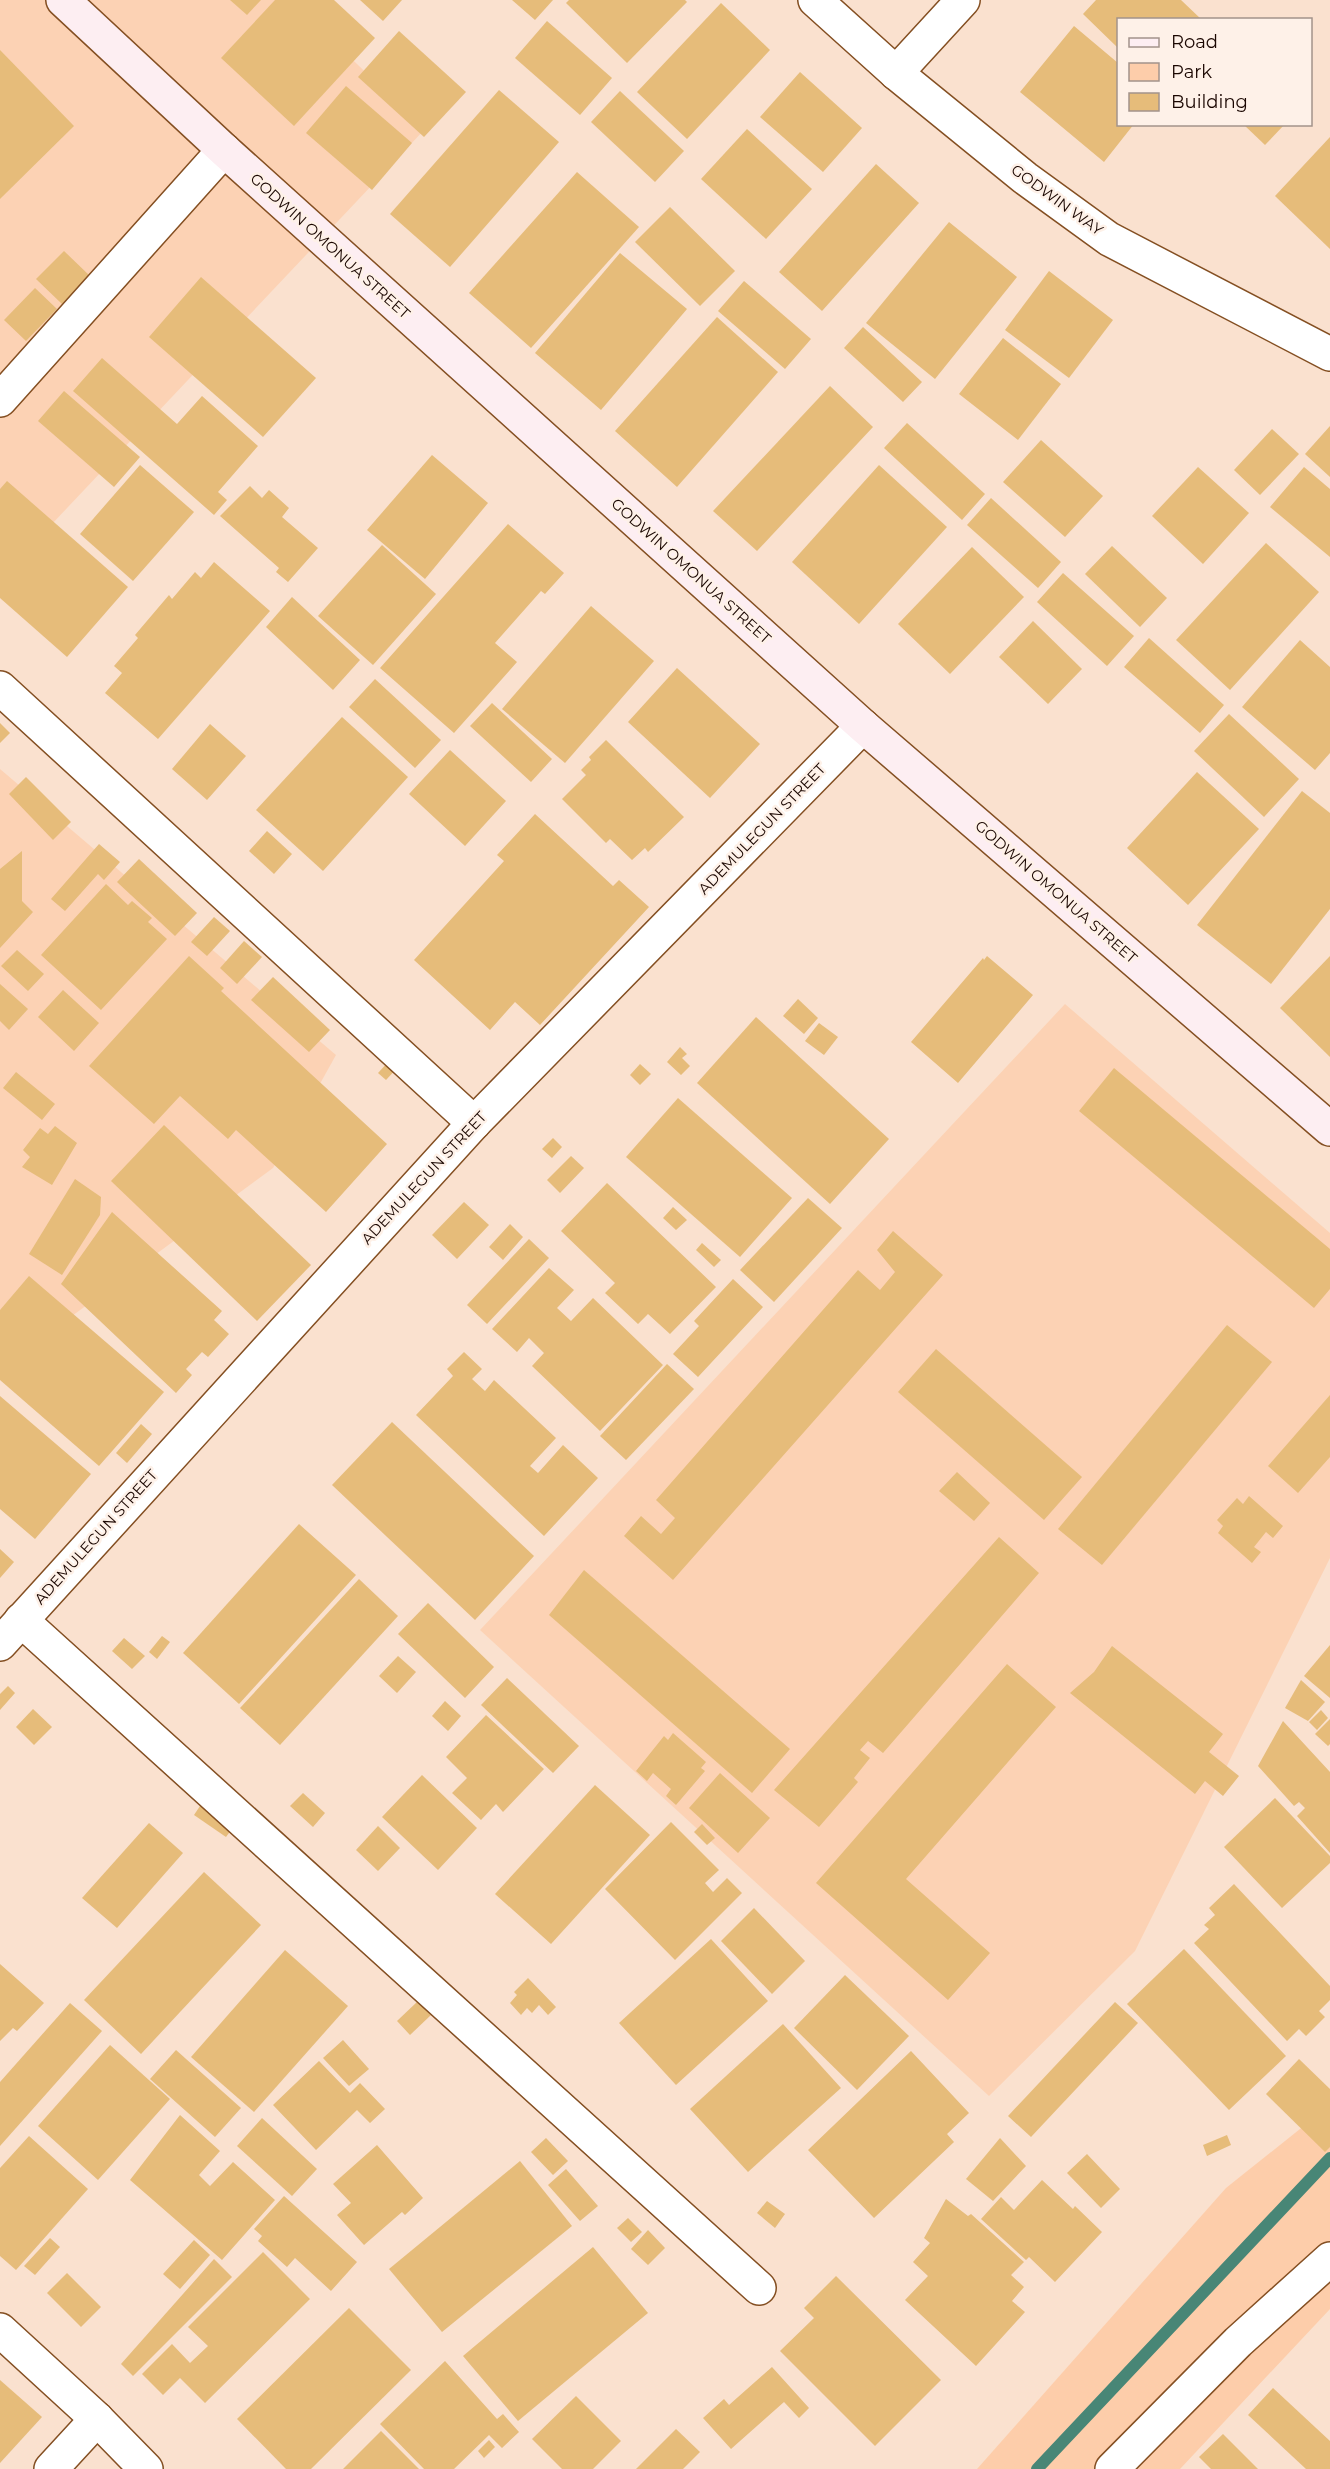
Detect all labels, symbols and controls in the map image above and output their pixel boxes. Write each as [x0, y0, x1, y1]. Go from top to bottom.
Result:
legend [1117, 18, 1312, 126]
text: Road [1171, 31, 1218, 53]
text: Park [1171, 61, 1212, 83]
text: Building [1171, 91, 1248, 113]
street label: GODWIN WAY [1008, 160, 1107, 240]
street label: GODWIN OMONUA STREET [246, 169, 414, 323]
street label: GODWIN OMONUA STREET [607, 494, 775, 648]
street label: ADEMULEGUN STREET [694, 759, 830, 898]
street label: GODWIN OMONUA STREET [971, 816, 1142, 967]
street label: ADEMULEGUN STREET [357, 1107, 491, 1248]
street label: ADEMULEGUN STREET [30, 1465, 162, 1608]

